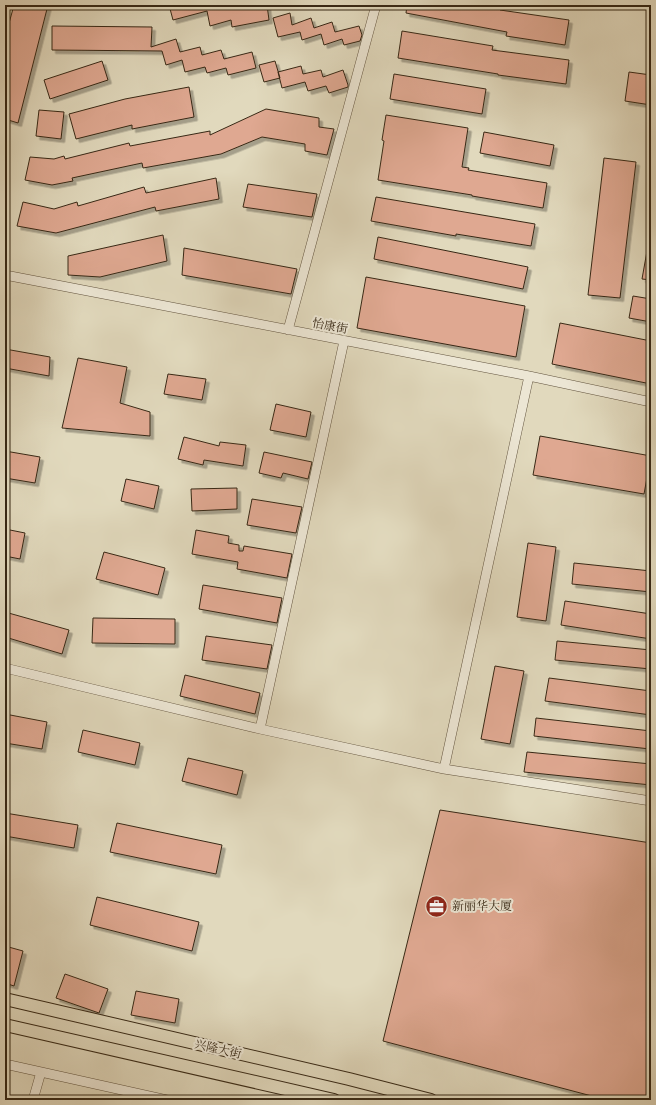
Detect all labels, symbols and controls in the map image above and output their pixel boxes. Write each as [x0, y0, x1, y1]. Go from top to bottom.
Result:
street label: 怡康街 [311, 316, 350, 337]
office icon: 新丽华大厦 [424, 893, 450, 919]
place label: 新丽华大厦 [452, 899, 512, 914]
street label: 兴隆大街 [193, 1037, 244, 1062]

